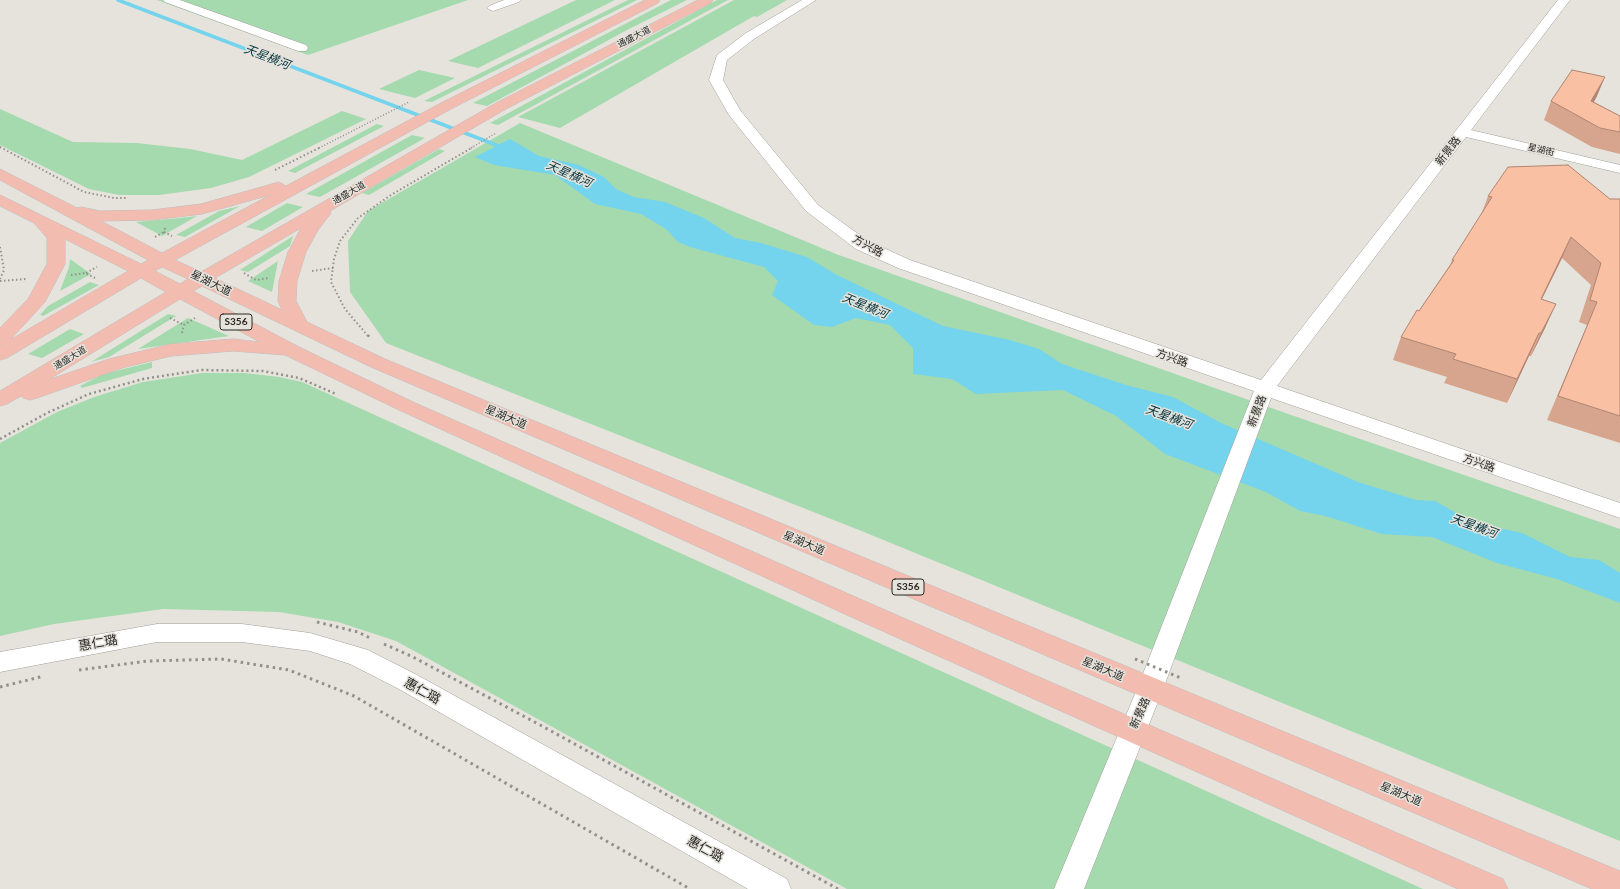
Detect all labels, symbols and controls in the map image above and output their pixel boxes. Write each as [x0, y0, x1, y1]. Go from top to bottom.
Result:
street label: 通盛大道 [616, 24, 652, 50]
water label: 天星横河 [242, 42, 292, 72]
street label: 新景路 [1433, 134, 1463, 168]
street label: 星湖街 [1527, 142, 1555, 158]
water label: 天星横河 [544, 158, 594, 190]
street label: 通盛大道 [331, 179, 367, 207]
street label: 方兴路 [850, 232, 886, 260]
street label: 星湖大道 [188, 267, 234, 299]
water label: 天星横河 [840, 290, 890, 322]
road number: S356 [220, 314, 252, 330]
street label: 通盛大道 [52, 344, 88, 372]
street label: 方兴路 [1154, 346, 1190, 370]
street label: 新景路 [1245, 393, 1269, 429]
street label: 星湖大道 [483, 402, 529, 432]
water label: 天星横河 [1144, 402, 1194, 432]
street label: 方兴路 [1461, 451, 1497, 475]
water label: 天星横河 [1449, 511, 1499, 541]
street label: 星湖大道 [781, 528, 827, 558]
road number: S356 [892, 579, 924, 595]
street label: 惠仁璐 [77, 632, 119, 654]
street label: 星湖大道 [1080, 654, 1126, 684]
street label: 惠仁璐 [401, 675, 443, 707]
street label: 新景路 [1127, 695, 1153, 731]
street label: 星湖大道 [1378, 779, 1424, 809]
street label: 惠仁璐 [684, 833, 726, 865]

